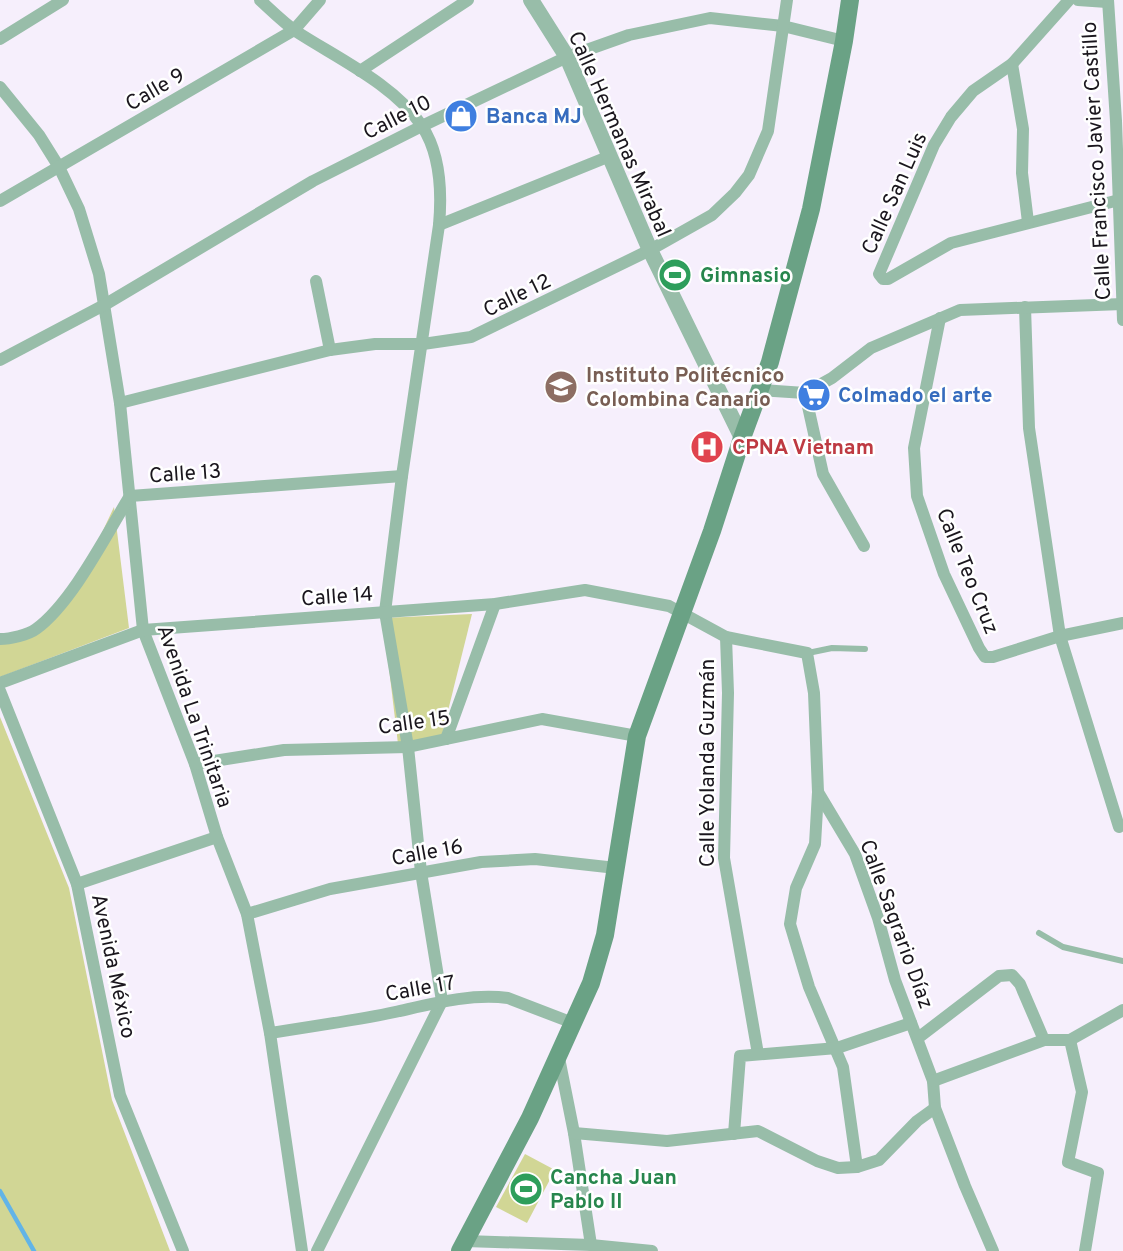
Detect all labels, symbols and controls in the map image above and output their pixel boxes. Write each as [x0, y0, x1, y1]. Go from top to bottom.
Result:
street label: Calle Francisco Javier Castillo [1077, 21, 1118, 301]
street label: Calle Hermanas Mirabal [561, 27, 676, 242]
street label: Calle 9 [121, 63, 190, 118]
street label: Calle 10 [359, 90, 436, 147]
shop icon: Banca MJ [442, 97, 480, 135]
place label: Banca MJ [486, 104, 582, 131]
street label: Calle San Luis [856, 128, 934, 259]
sports icon: Gimnasio [656, 256, 694, 294]
place label: Gimnasio [700, 263, 791, 290]
street label: Calle 12 [479, 268, 556, 324]
place label: Instituto Politécnico Colombina Canario [586, 363, 784, 414]
school or university icon: Instituto Politécnico Colombina Canario [542, 368, 580, 406]
supermarket icon: Colmado el arte [795, 376, 833, 414]
place label: Colmado el arte [838, 383, 992, 410]
hospital icon: CPNA Vietnam [688, 428, 726, 466]
place label: CPNA Vietnam [732, 435, 874, 462]
street label: Calle 13 [148, 459, 222, 490]
street label: Calle Teo Cruz [929, 505, 1004, 639]
street label: Calle 14 [300, 582, 374, 613]
street label: Avenida La Trinitaria [150, 621, 238, 811]
street label: Calle Yolanda Guzmán [695, 659, 722, 867]
street label: Calle 15 [376, 705, 452, 742]
street label: Calle 16 [389, 834, 465, 873]
street label: Calle Sagrario Díaz [852, 836, 939, 1013]
street label: Avenida México [84, 892, 141, 1041]
street label: Calle 17 [383, 970, 457, 1009]
place label: Cancha Juan Pablo II [550, 1165, 677, 1216]
sports icon: Cancha Juan Pablo II [507, 1170, 545, 1208]

